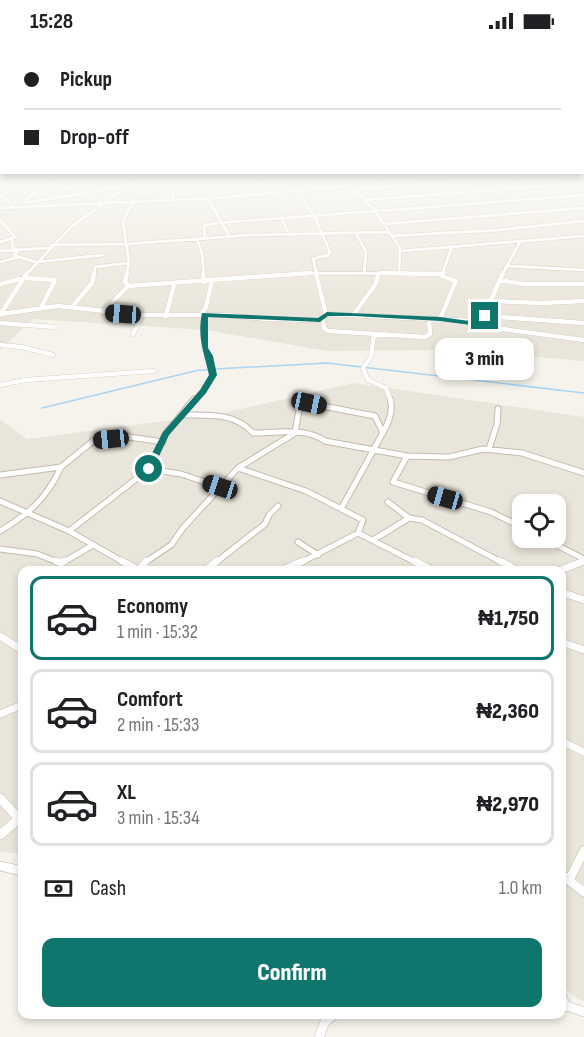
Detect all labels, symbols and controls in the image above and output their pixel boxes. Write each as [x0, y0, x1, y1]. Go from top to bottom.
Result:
text: 15:28 [30, 8, 73, 35]
text: Pickup [60, 66, 112, 93]
text: Drop-off [60, 124, 129, 151]
route end [471, 302, 498, 329]
car [104, 304, 142, 324]
callout: 3 min [436, 337, 534, 379]
text: 3 min [465, 347, 504, 371]
car [290, 390, 328, 416]
car [92, 428, 130, 450]
route start [135, 455, 162, 482]
car [200, 473, 240, 501]
car [425, 484, 465, 512]
map controls [512, 494, 566, 548]
button: locate [512, 494, 566, 548]
icon: car [45, 591, 99, 645]
text: Economy [117, 593, 188, 620]
text: ₦1,750 [478, 605, 539, 632]
text: 1 min · 15:32 [117, 620, 198, 644]
icon: car [45, 684, 99, 738]
text: Comfort [117, 686, 183, 713]
text: ₦2,360 [476, 698, 539, 725]
text: 2 min · 15:33 [117, 713, 199, 737]
icon: car [45, 777, 99, 831]
text: XL [117, 779, 136, 806]
text: ₦2,970 [476, 791, 539, 818]
text: 3 min · 15:34 [117, 806, 200, 830]
icon: cash [42, 872, 75, 905]
text: Cash [90, 875, 126, 902]
text: 1.0 km [499, 876, 542, 900]
button: Confirm [42, 938, 542, 1007]

